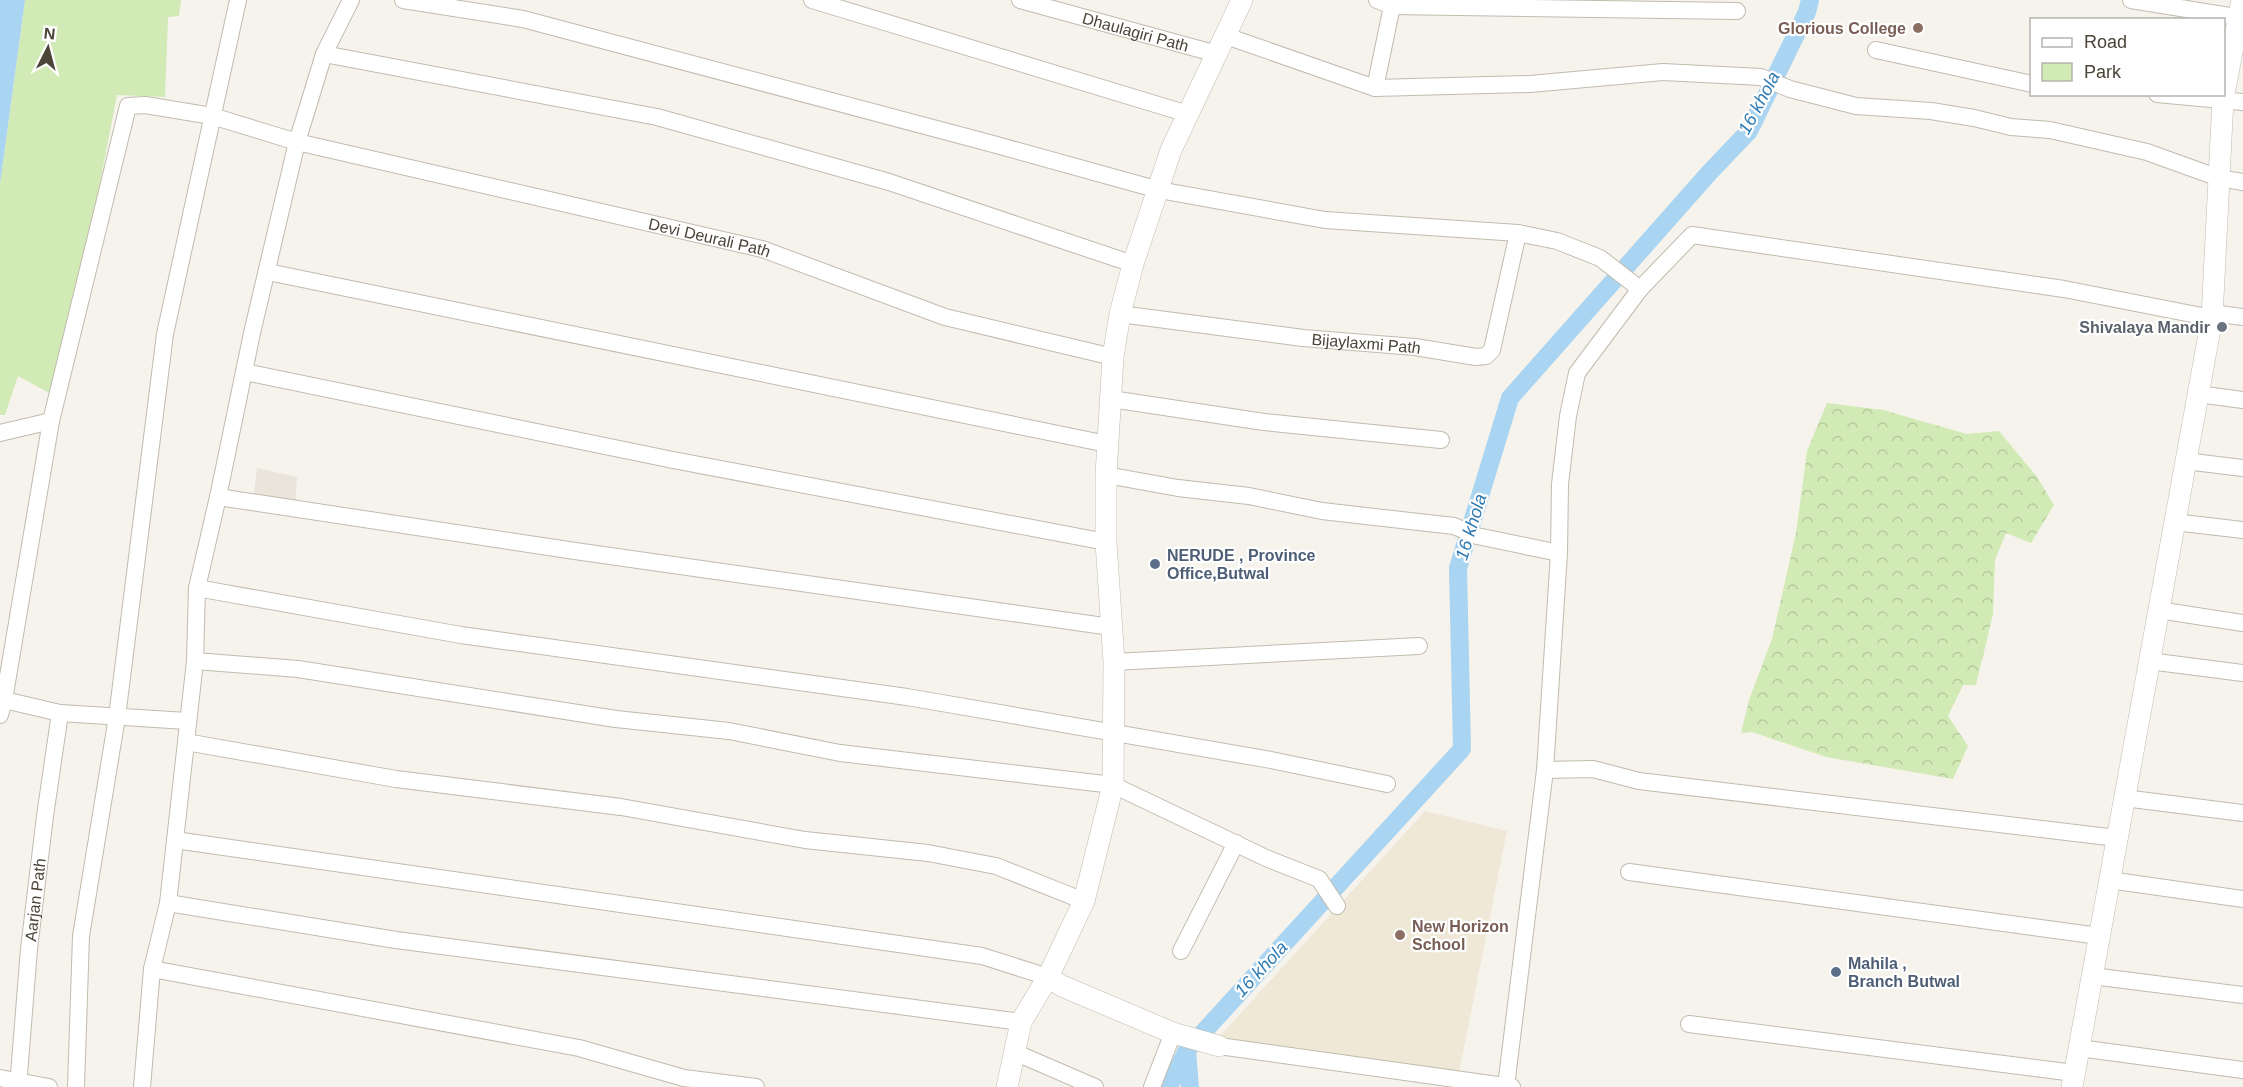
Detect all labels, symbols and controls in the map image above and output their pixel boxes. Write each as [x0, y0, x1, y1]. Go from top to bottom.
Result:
street label: Dhaulagiri Path [1081, 9, 1191, 54]
north arrow [18, 18, 78, 78]
legend [2030, 18, 2225, 96]
place label: Glorious College [1778, 20, 1906, 37]
marker: Glorious College [1911, 21, 1925, 35]
text: N [43, 25, 56, 43]
text: Road [2084, 32, 2127, 52]
text: Park [2084, 62, 2122, 82]
water label: 16 khola [1734, 68, 1784, 138]
street label: Devi Deurali Path [647, 215, 773, 260]
place label: Shivalaya Mandir [2079, 319, 2210, 336]
marker: Shivalaya Mandir [2215, 320, 2229, 334]
street label: Bijaylaxmi Path [1311, 330, 1422, 356]
water label: 16 khola [1451, 492, 1491, 562]
place label: NERUDE , Province Office,Butwal [1167, 547, 1316, 582]
marker: NERUDE , Province Office,Butwal [1148, 557, 1162, 571]
street label: Aarjan Path [21, 857, 48, 942]
place label: New Horizon School [1412, 918, 1509, 953]
marker: New Horizon School [1393, 928, 1407, 942]
water label: 16 khola [1230, 937, 1292, 1001]
place label: Mahila , Branch Butwal [1848, 955, 1960, 990]
marker: Mahila , Branch Butwal [1829, 965, 1843, 979]

